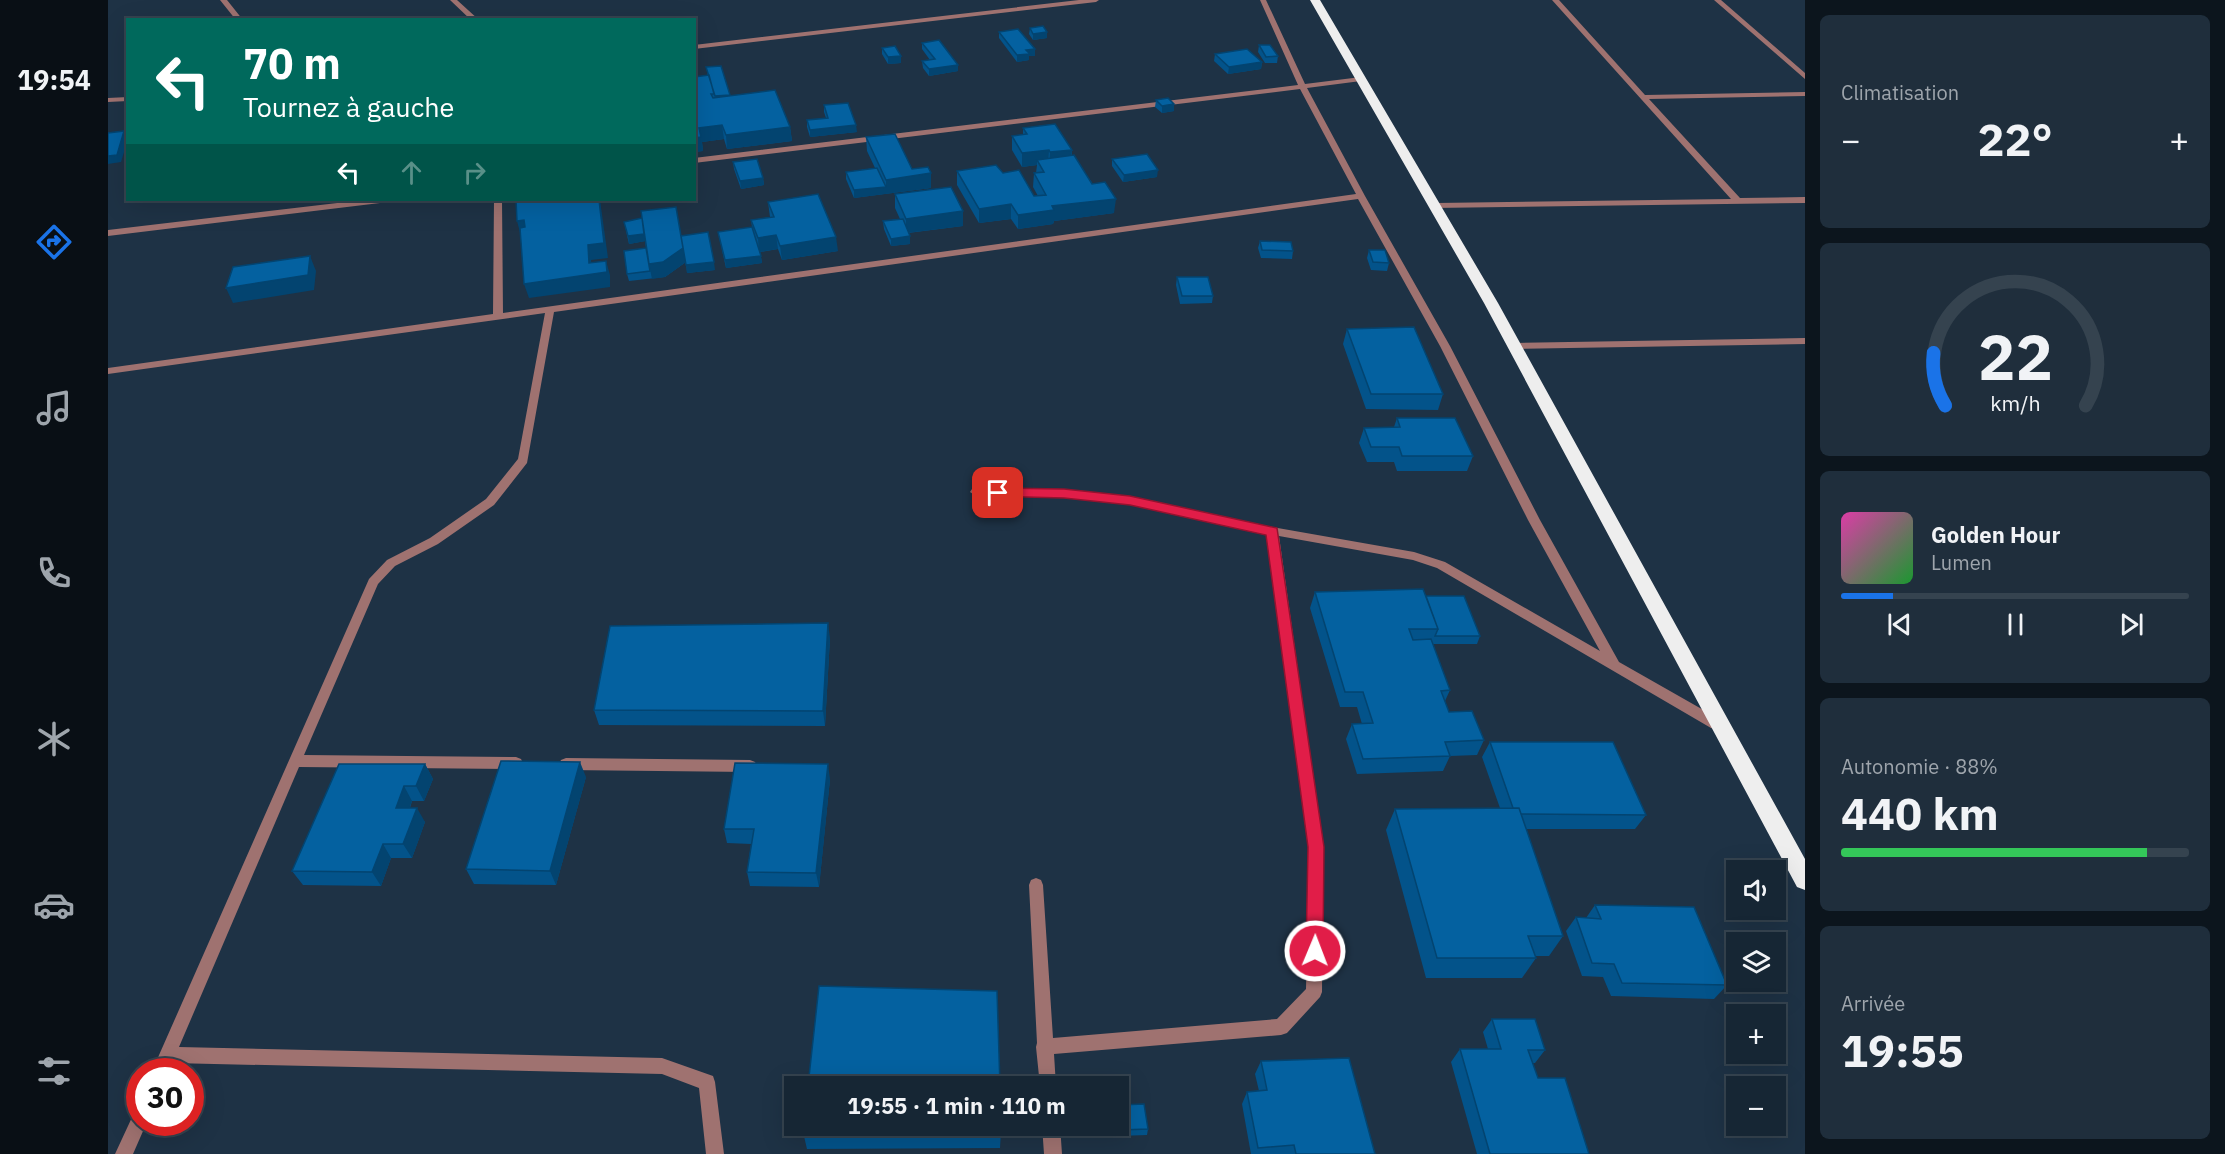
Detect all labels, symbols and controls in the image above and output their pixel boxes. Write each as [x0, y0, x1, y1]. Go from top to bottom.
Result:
text: 70 m [243, 36, 341, 91]
icon: left [144, 42, 222, 120]
text: 19:54 [17, 62, 91, 97]
text: Climatisation [1841, 79, 1959, 106]
text: Tournez à gauche [243, 89, 454, 124]
text: 22° [1977, 110, 2053, 168]
text: − [1841, 118, 1861, 161]
text: + [2169, 118, 2189, 161]
icon: left [332, 156, 365, 189]
icon: ahead [395, 156, 428, 189]
icon: right [458, 156, 491, 189]
icon: directions [33, 221, 75, 263]
text: 22 [1978, 316, 2052, 397]
icon: music [33, 387, 75, 429]
text: km/h [1990, 390, 2040, 418]
pin [972, 467, 1023, 518]
icon: arrive [981, 476, 1014, 509]
text: Golden Hour [1931, 520, 2060, 549]
text: Lumen [1931, 549, 1992, 576]
icon: phone [33, 552, 75, 594]
icon: previous [1883, 608, 1916, 641]
icon: pause [1999, 608, 2032, 641]
icon: next [2115, 608, 2148, 641]
icon: climate [33, 718, 75, 760]
text: Autonomie · 88% [1841, 753, 1998, 780]
text: 440 km [1841, 784, 1999, 842]
map controls [1726, 860, 1786, 1136]
button: sound [1726, 860, 1786, 920]
icon: car [33, 884, 75, 926]
position arrow [1283, 919, 1347, 983]
button: layers [1726, 932, 1786, 992]
text: Arrivée [1841, 990, 1905, 1017]
button: + [1726, 1004, 1786, 1064]
text: 19:55 [1841, 1021, 1964, 1079]
icon: filters [33, 1050, 75, 1092]
speed limit sign: 30 [126, 1058, 204, 1136]
button: − [1726, 1076, 1786, 1136]
text: 19:55 · 1 min · 110 m [847, 1091, 1066, 1120]

